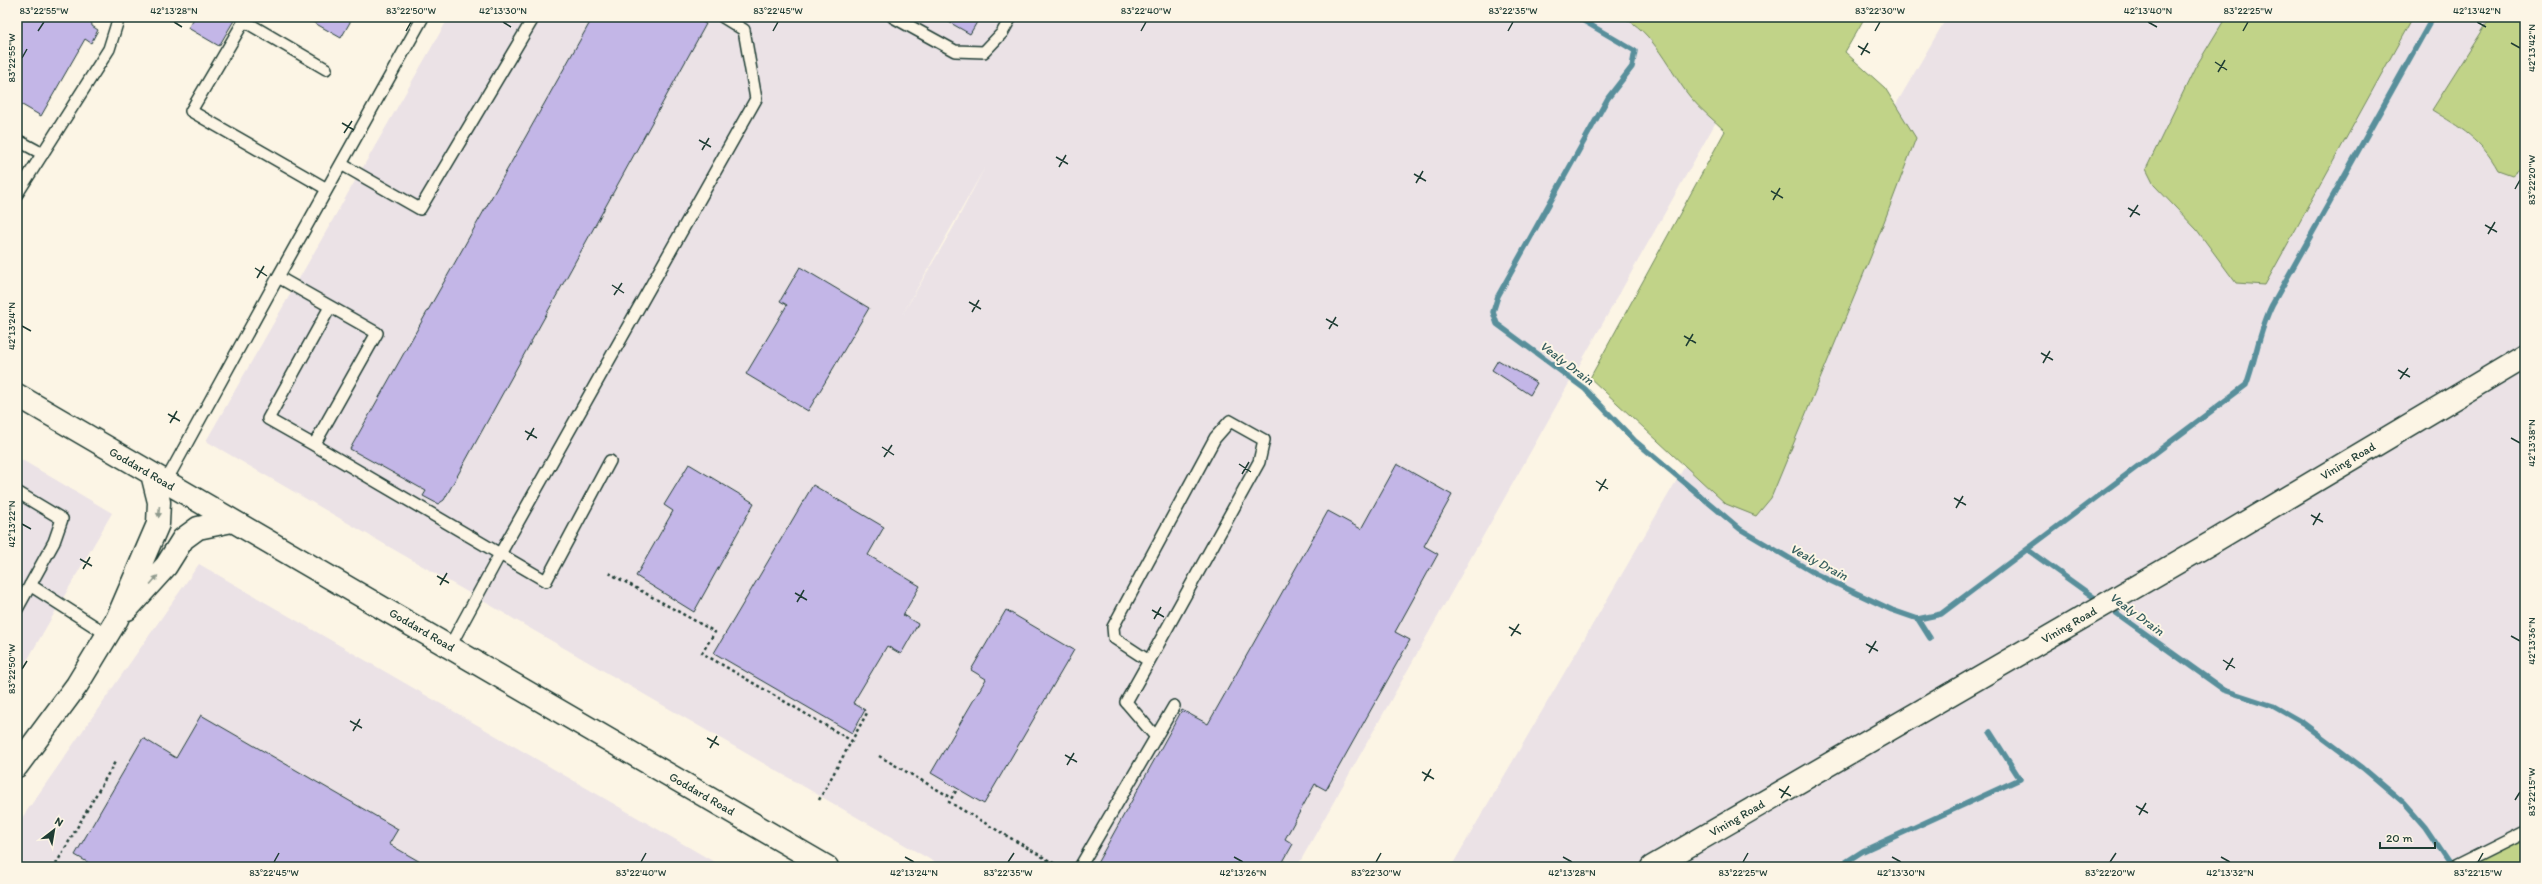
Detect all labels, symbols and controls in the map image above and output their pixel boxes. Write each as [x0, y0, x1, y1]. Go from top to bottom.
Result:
text: 83°22'55"W [20, 4, 69, 17]
text: 42°13'28"N [150, 4, 198, 17]
text: 83°22'50"W [386, 4, 436, 17]
text: 42°13'30"N [479, 4, 527, 17]
text: 83°22'45"W [753, 4, 803, 17]
text: 83°22'40"W [1121, 4, 1172, 17]
text: 83°22'35"W [1488, 4, 1538, 17]
text: 83°22'30"W [1855, 4, 1905, 17]
text: 42°13'40"N [2124, 4, 2173, 17]
text: 83°22'25"W [2224, 4, 2273, 17]
text: 42°13'42"N [2453, 4, 2501, 17]
text: 42°13'42"N [2525, 24, 2538, 72]
text: 83°22'55"W [5, 33, 18, 82]
text: 83°22'20"W [2525, 155, 2538, 205]
text: 42°13'24"N [5, 302, 18, 350]
water label: Vealy Drain [1537, 338, 1597, 388]
text: 42°13'38"N [2525, 419, 2538, 467]
street label: Vining Road [2318, 439, 2378, 483]
street label: Goddard Road [107, 445, 178, 494]
text: 42°13'22"N [5, 500, 18, 548]
one-way arrow [155, 506, 162, 518]
water label: Vealy Drain [1788, 541, 1851, 584]
one-way arrow [149, 575, 158, 585]
water label: Vealy Drain [2107, 589, 2168, 639]
street label: Vining Road [2039, 603, 2099, 646]
street label: Goddard Road [387, 606, 458, 655]
text: 42°13'36"N [2525, 617, 2538, 665]
text: 83°22'50"W [5, 644, 18, 694]
text: 83°22'15"W [2525, 767, 2538, 816]
street label: Goddard Road [667, 770, 738, 819]
street label: Vining Road [1707, 796, 1767, 839]
north arrow [34, 810, 74, 850]
text: N [52, 814, 65, 829]
scale bar [2380, 824, 2435, 850]
text: 20 m [2386, 831, 2413, 845]
text: 83°22'45"W [249, 866, 299, 879]
text: 83°22'40"W [616, 866, 667, 879]
text: 42°13'24"N [890, 866, 938, 879]
text: 83°22'35"W [983, 866, 1033, 879]
text: 42°13'26"N [1219, 866, 1267, 879]
text: 83°22'30"W [1351, 866, 1401, 879]
text: 42°13'28"N [1548, 866, 1596, 879]
text: 83°22'25"W [1719, 866, 1768, 879]
text: 42°13'30"N [1877, 866, 1925, 879]
text: 83°22'20"W [2085, 866, 2135, 879]
text: 42°13'32"N [2206, 866, 2254, 879]
text: 83°22'15"W [2454, 866, 2503, 879]

